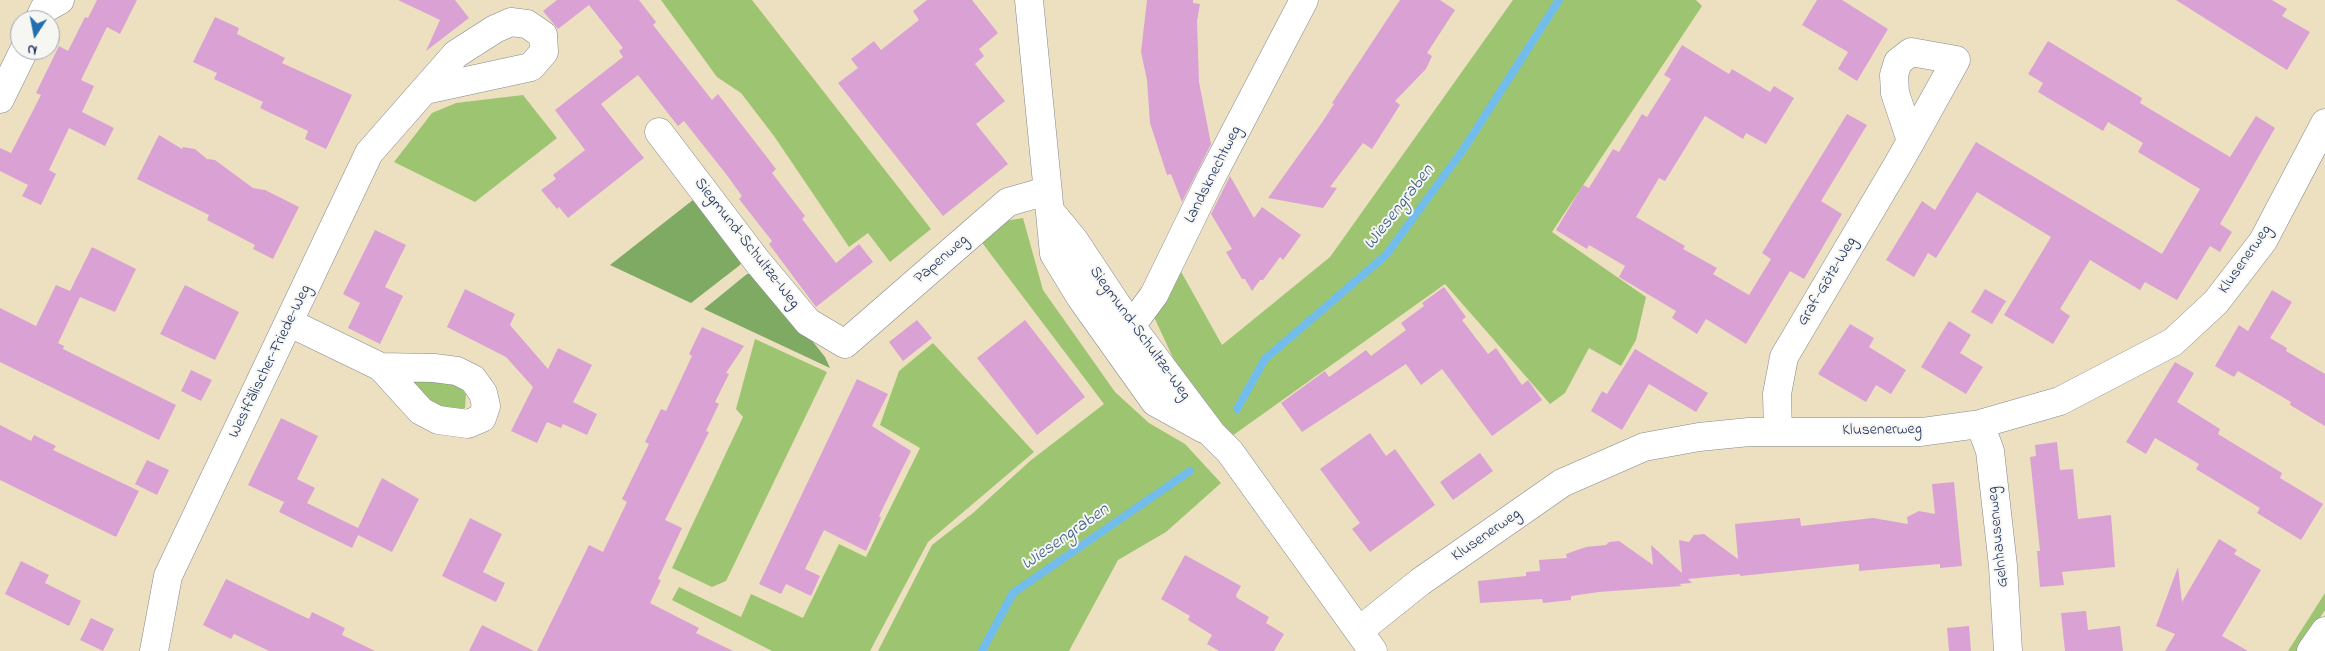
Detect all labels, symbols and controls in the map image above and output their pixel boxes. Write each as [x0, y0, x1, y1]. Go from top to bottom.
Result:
north arrow [10, 10, 60, 60]
text: N [26, 38, 39, 60]
street label: Landsknechtweg [1181, 123, 1247, 227]
water label: Wiesengraben [1360, 161, 1440, 255]
street label: Siegmund-Schultze-Weg [689, 175, 803, 313]
street label: Klusenerweg [2215, 222, 2277, 298]
street label: Papenweg [911, 231, 973, 289]
street label: Graf-Götz-Weg [1794, 234, 1862, 330]
street label: Siegmund-Schultze-Weg [1084, 263, 1194, 405]
street label: Westfälischer-Friede-Weg [226, 282, 316, 442]
street label: Klusenerweg [1842, 421, 1922, 441]
street label: Gelnhausenweg [1984, 486, 2014, 588]
water label: Wiesengraben [1018, 500, 1114, 576]
street label: Klusenerweg [1449, 505, 1525, 567]

